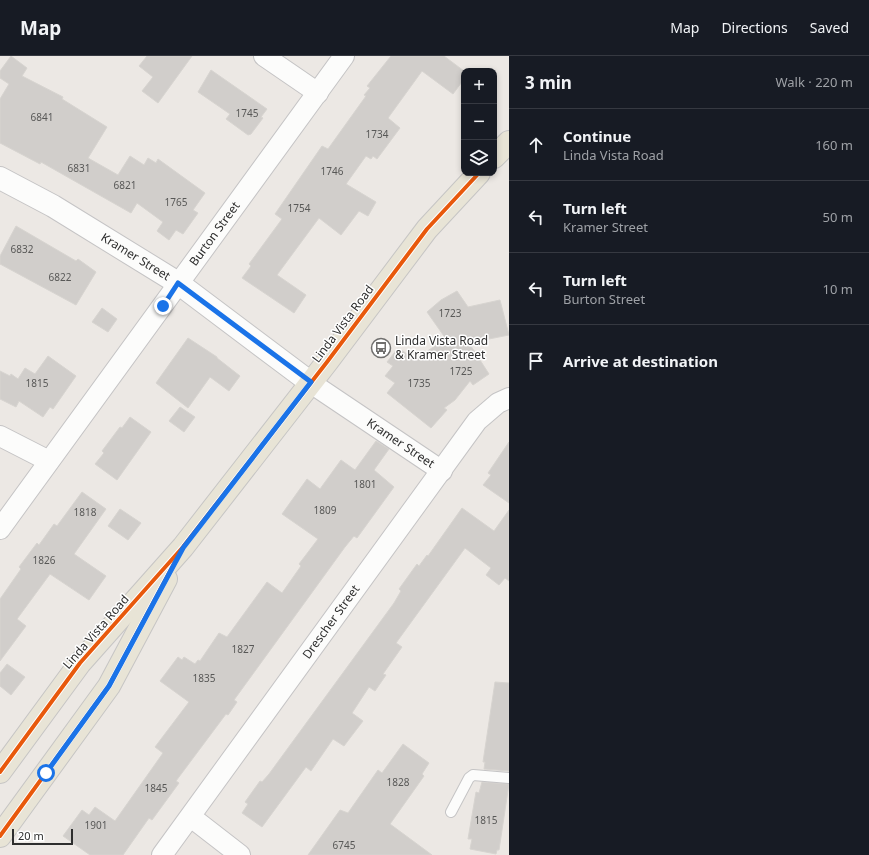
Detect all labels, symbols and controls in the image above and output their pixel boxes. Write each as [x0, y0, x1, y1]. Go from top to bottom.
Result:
text: Map [20, 15, 61, 41]
text: Map [670, 18, 699, 37]
text: Directions [721, 18, 788, 37]
text: Saved [810, 18, 849, 37]
map controls [461, 68, 497, 176]
button: + [461, 68, 497, 104]
text: 3 min [525, 71, 572, 94]
text: Walk · 220 m [775, 73, 853, 91]
button: − [461, 104, 497, 140]
house number: 1745 [236, 106, 259, 120]
house number: 6841 [31, 110, 53, 124]
text: Continue [563, 126, 631, 146]
house number: 1734 [366, 127, 389, 141]
icon: ahead [525, 134, 547, 156]
text: 160 m [815, 136, 853, 154]
button: layers [461, 140, 497, 176]
text: Linda Vista Road [563, 146, 664, 164]
house number: 6831 [68, 161, 90, 175]
house number: 1746 [321, 164, 344, 178]
house number: 6821 [114, 178, 136, 192]
house number: 1765 [165, 195, 188, 209]
street label: Burton Street [185, 197, 244, 269]
text: Turn left [563, 198, 627, 218]
house number: 1754 [288, 201, 311, 215]
icon: left [525, 206, 547, 228]
text: 50 m [823, 208, 853, 226]
text: Kramer Street [563, 218, 648, 236]
street label: Kramer Street [98, 229, 174, 285]
house number: 6832 [11, 242, 34, 256]
house number: 6822 [49, 270, 72, 284]
text: Turn left [563, 270, 627, 290]
icon: left [525, 278, 547, 300]
text: 10 m [823, 280, 853, 298]
street label: Linda Vista Road [308, 281, 377, 366]
text: Burton Street [563, 290, 645, 308]
route end [154, 297, 172, 315]
house number: 1723 [439, 306, 462, 320]
place label: Linda Vista Road & Kramer Street [395, 332, 488, 363]
bus stop icon: Linda Vista Road & Kramer Street [370, 337, 392, 359]
icon: arrive [525, 350, 547, 372]
text: Arrive at destination [563, 351, 718, 371]
house number: 1725 [450, 364, 473, 378]
house number: 1815 [26, 376, 49, 390]
house number: 1735 [408, 376, 431, 390]
street label: Kramer Street [364, 414, 439, 472]
house number: 1801 [354, 477, 376, 491]
house number: 1809 [314, 503, 337, 517]
house number: 1818 [74, 505, 97, 519]
house number: 1826 [33, 553, 56, 567]
street label: Drescher Street [298, 581, 364, 662]
street label: Linda Vista Road [59, 591, 133, 672]
house number: 1827 [232, 642, 255, 656]
house number: 1835 [193, 671, 216, 685]
route start [37, 764, 55, 782]
house number: 1828 [387, 775, 410, 789]
house number: 1845 [145, 781, 168, 795]
house number: 1815 [475, 813, 498, 827]
house number: 1901 [85, 818, 107, 832]
scale bar [12, 827, 73, 846]
text: 20 m [18, 828, 44, 843]
house number: 6745 [333, 838, 356, 852]

